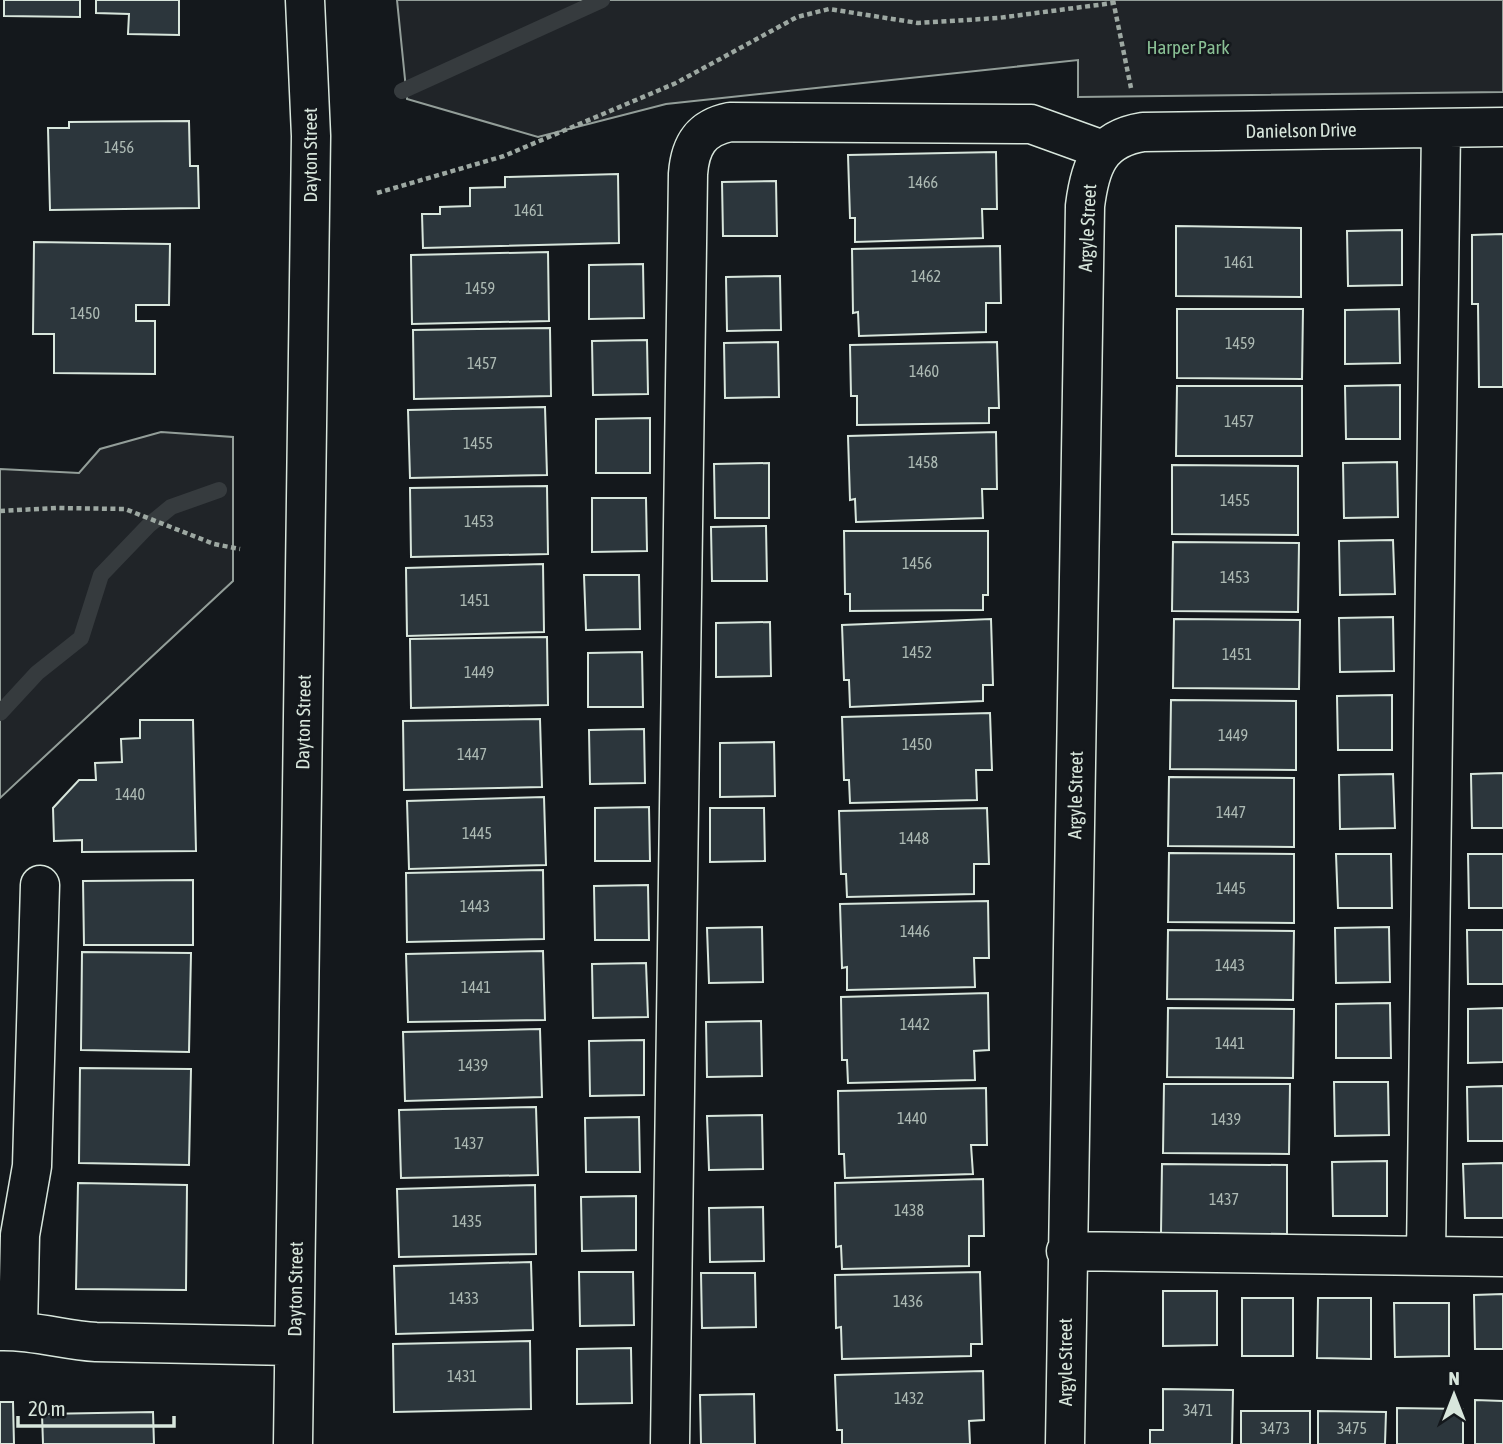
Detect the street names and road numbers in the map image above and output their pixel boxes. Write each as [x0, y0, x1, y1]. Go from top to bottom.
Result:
street label: Dayton Street [299, 107, 321, 203]
street label: Danielson Drive [1245, 118, 1357, 142]
street label: Argyle Street [1074, 183, 1100, 273]
street label: Dayton Street [291, 674, 315, 770]
street label: Argyle Street [1063, 751, 1087, 839]
street label: Dayton Street [283, 1241, 307, 1337]
street label: Argyle Street [1054, 1318, 1076, 1406]

